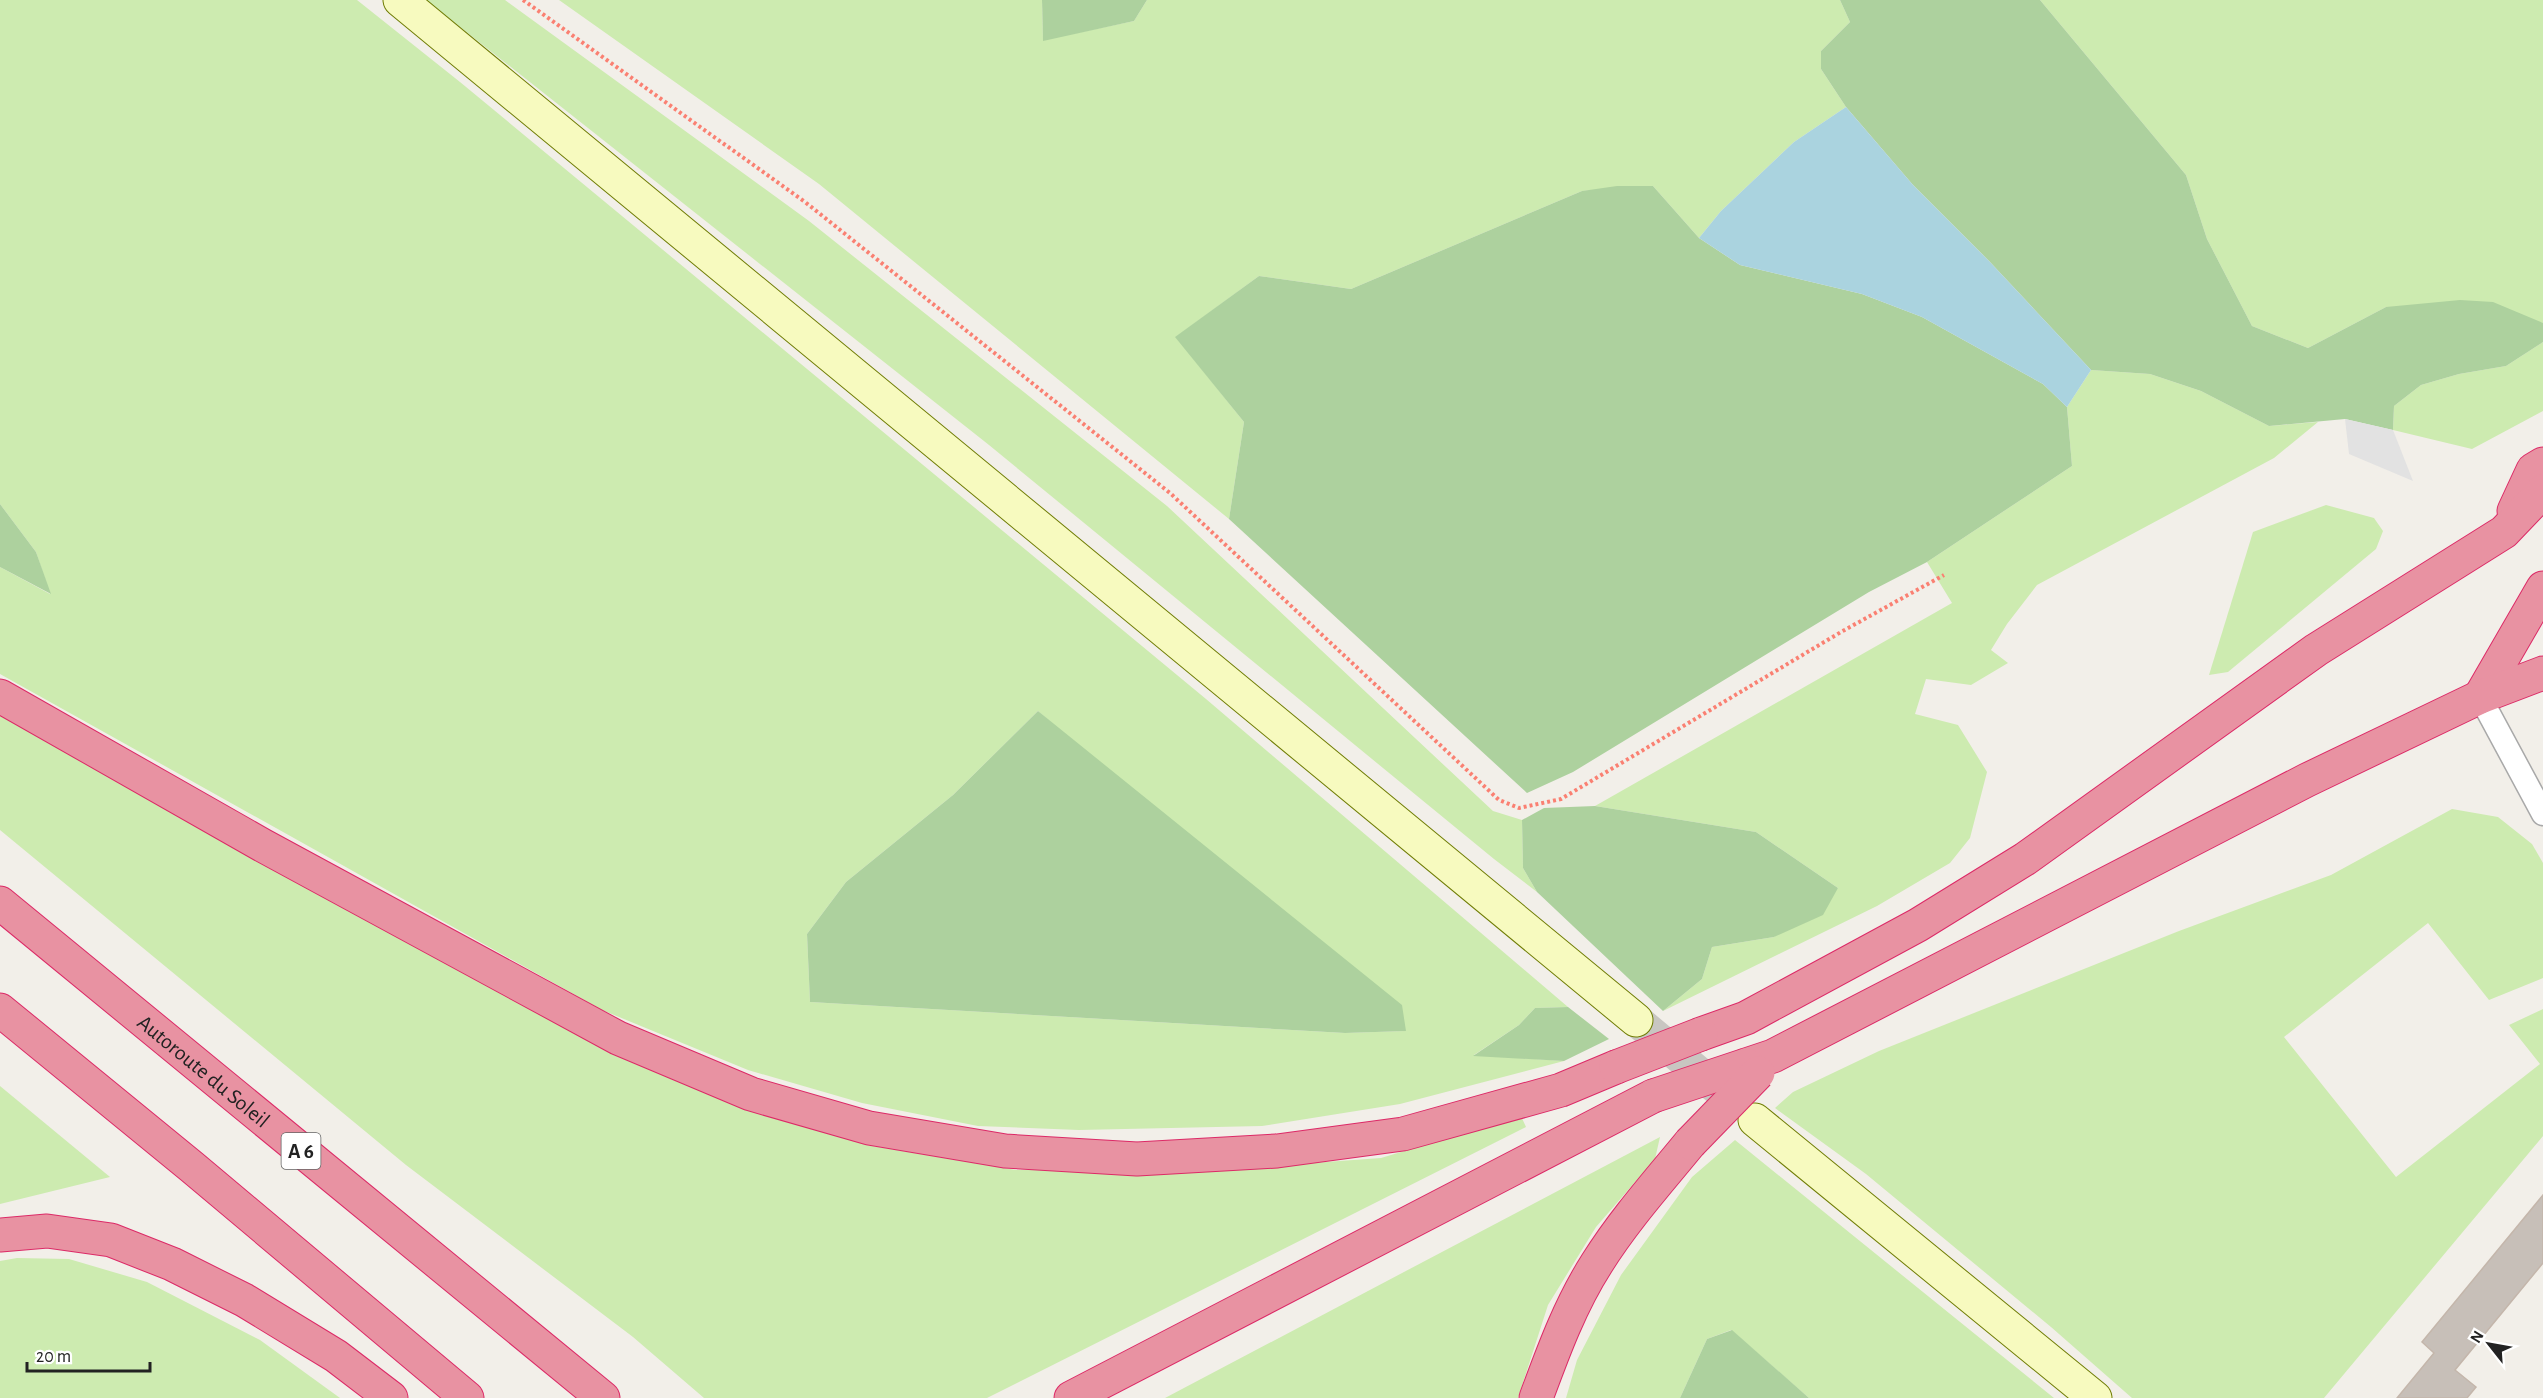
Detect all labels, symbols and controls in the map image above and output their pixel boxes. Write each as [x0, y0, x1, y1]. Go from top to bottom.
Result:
street label: Autoroute du Soleil [133, 1011, 274, 1132]
road number: A 6 [282, 1133, 320, 1169]
north arrow [2459, 1314, 2519, 1374]
text: N [2467, 1328, 2487, 1346]
scale bar [27, 1335, 150, 1373]
text: 20 m [36, 1348, 71, 1366]

